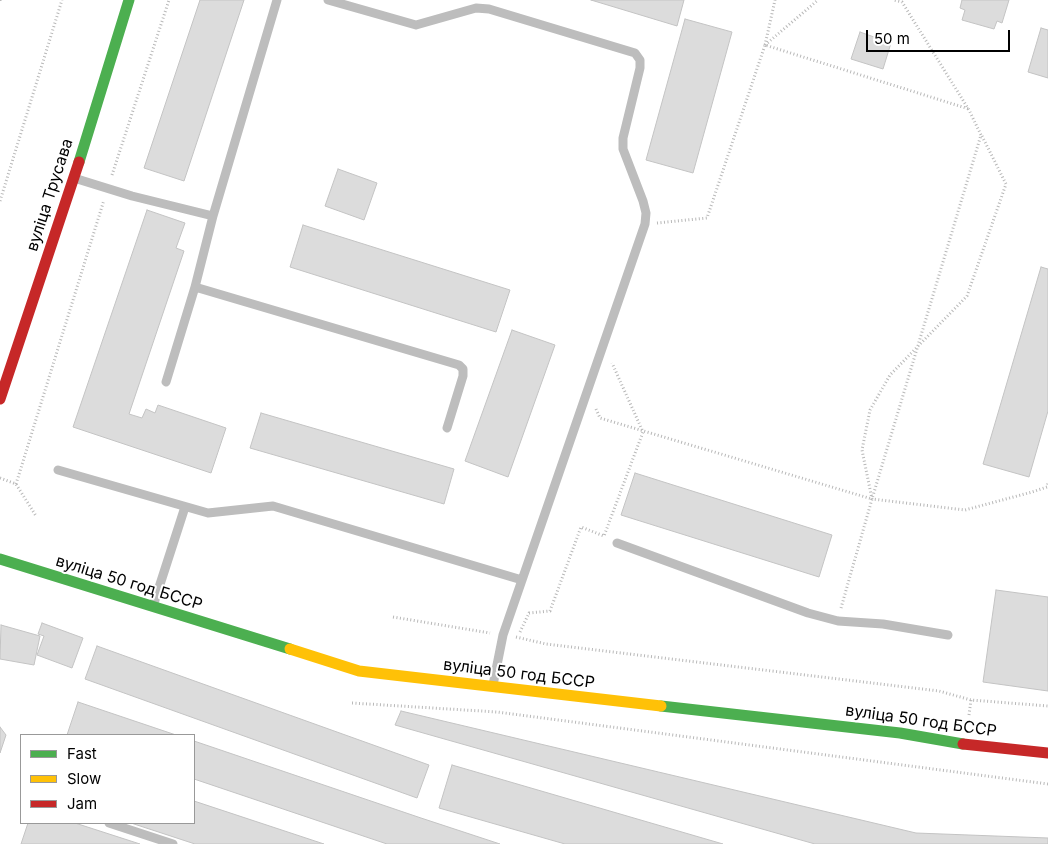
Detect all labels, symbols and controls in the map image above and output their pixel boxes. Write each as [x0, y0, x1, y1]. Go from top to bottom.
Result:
scale bar [868, 20, 1012, 52]
text: 50 m [874, 29, 910, 48]
street label: вуліца Трусава [23, 136, 77, 254]
street label: вуліца 50 год БССР [53, 552, 205, 614]
street label: вуліца 50 год БССР [442, 655, 596, 693]
street label: вуліца 50 год БССР [844, 701, 998, 741]
legend [20, 734, 195, 824]
text: Fast [67, 744, 97, 763]
text: Slow [67, 769, 101, 788]
text: Jam [67, 794, 97, 813]

